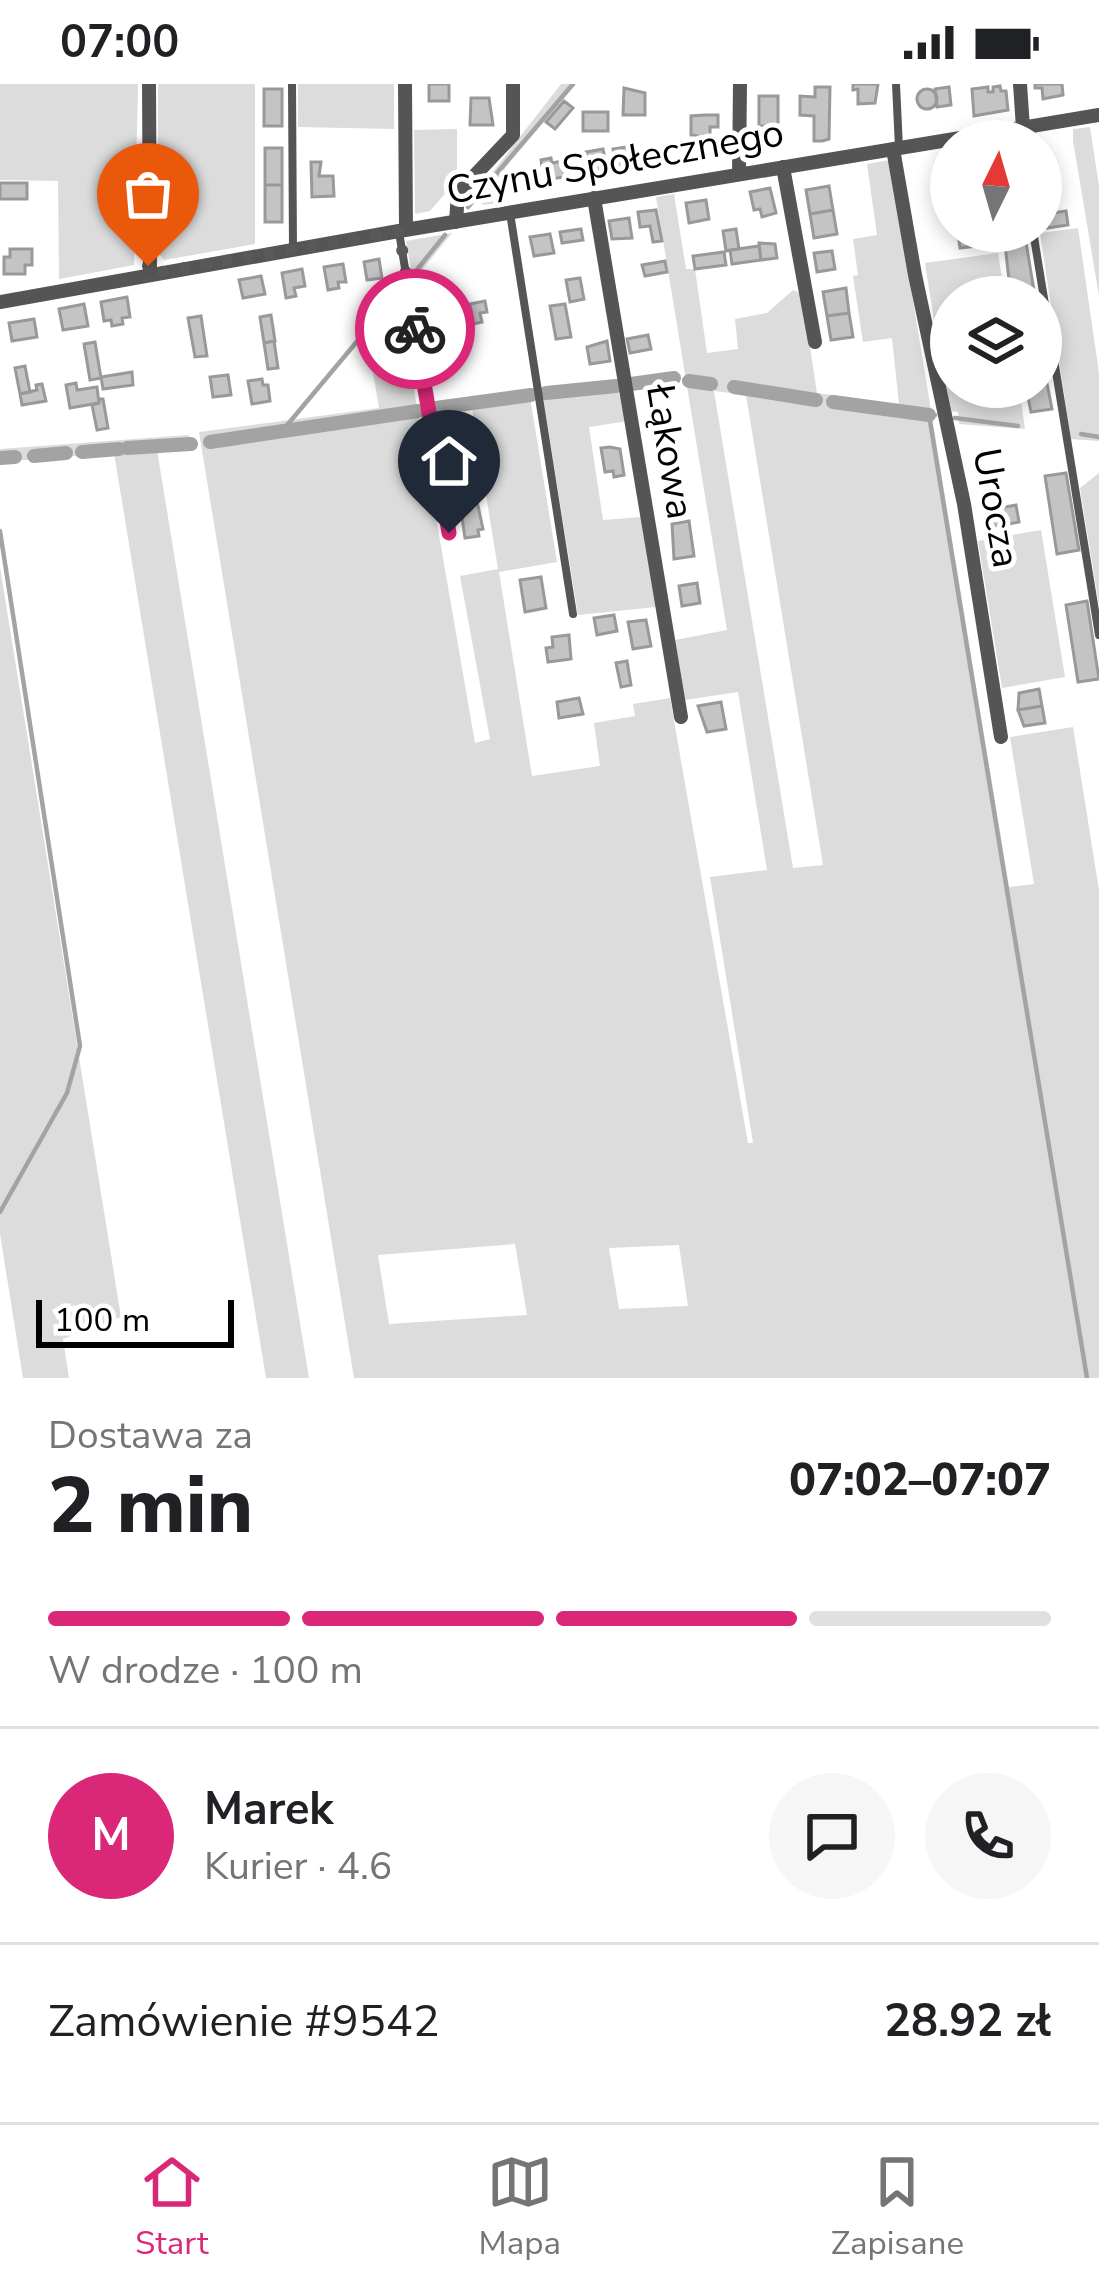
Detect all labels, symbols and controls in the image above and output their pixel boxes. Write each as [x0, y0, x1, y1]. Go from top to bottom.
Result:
text: 07:00 [60, 12, 179, 73]
street label: Czynu Społecznego [442, 106, 788, 218]
north arrow [930, 120, 1062, 252]
map controls [930, 120, 1062, 408]
pin [97, 143, 199, 266]
icon: bag [115, 161, 181, 227]
courier [355, 269, 475, 389]
button: layers [930, 276, 1062, 408]
icon: bike [382, 296, 448, 362]
street label: Łąkowa [633, 380, 707, 523]
pin [398, 410, 500, 533]
icon: home [416, 428, 482, 494]
street label: Urocza [959, 444, 1033, 572]
scale bar [36, 1294, 234, 1347]
text: 100 m [54, 1298, 150, 1343]
text: Dostawa za [48, 1409, 253, 1462]
text: 07:02–07:07 [789, 1450, 1051, 1511]
text: 2 min [48, 1453, 253, 1560]
text: W drodze · 100 m [48, 1644, 363, 1697]
button: chat [769, 1773, 895, 1899]
button: phone [925, 1773, 1051, 1899]
text: Marek [204, 1779, 333, 1840]
text: M [91, 1805, 131, 1866]
text: Kurier · 4.6 [204, 1840, 392, 1893]
text: Zamówienie #9542 [48, 1991, 440, 2052]
text: 28.92 zł [884, 1991, 1051, 2052]
tab: Start [135, 2149, 208, 2266]
tab: Mapa [478, 2149, 561, 2266]
tab: Zapisane [831, 2149, 964, 2266]

